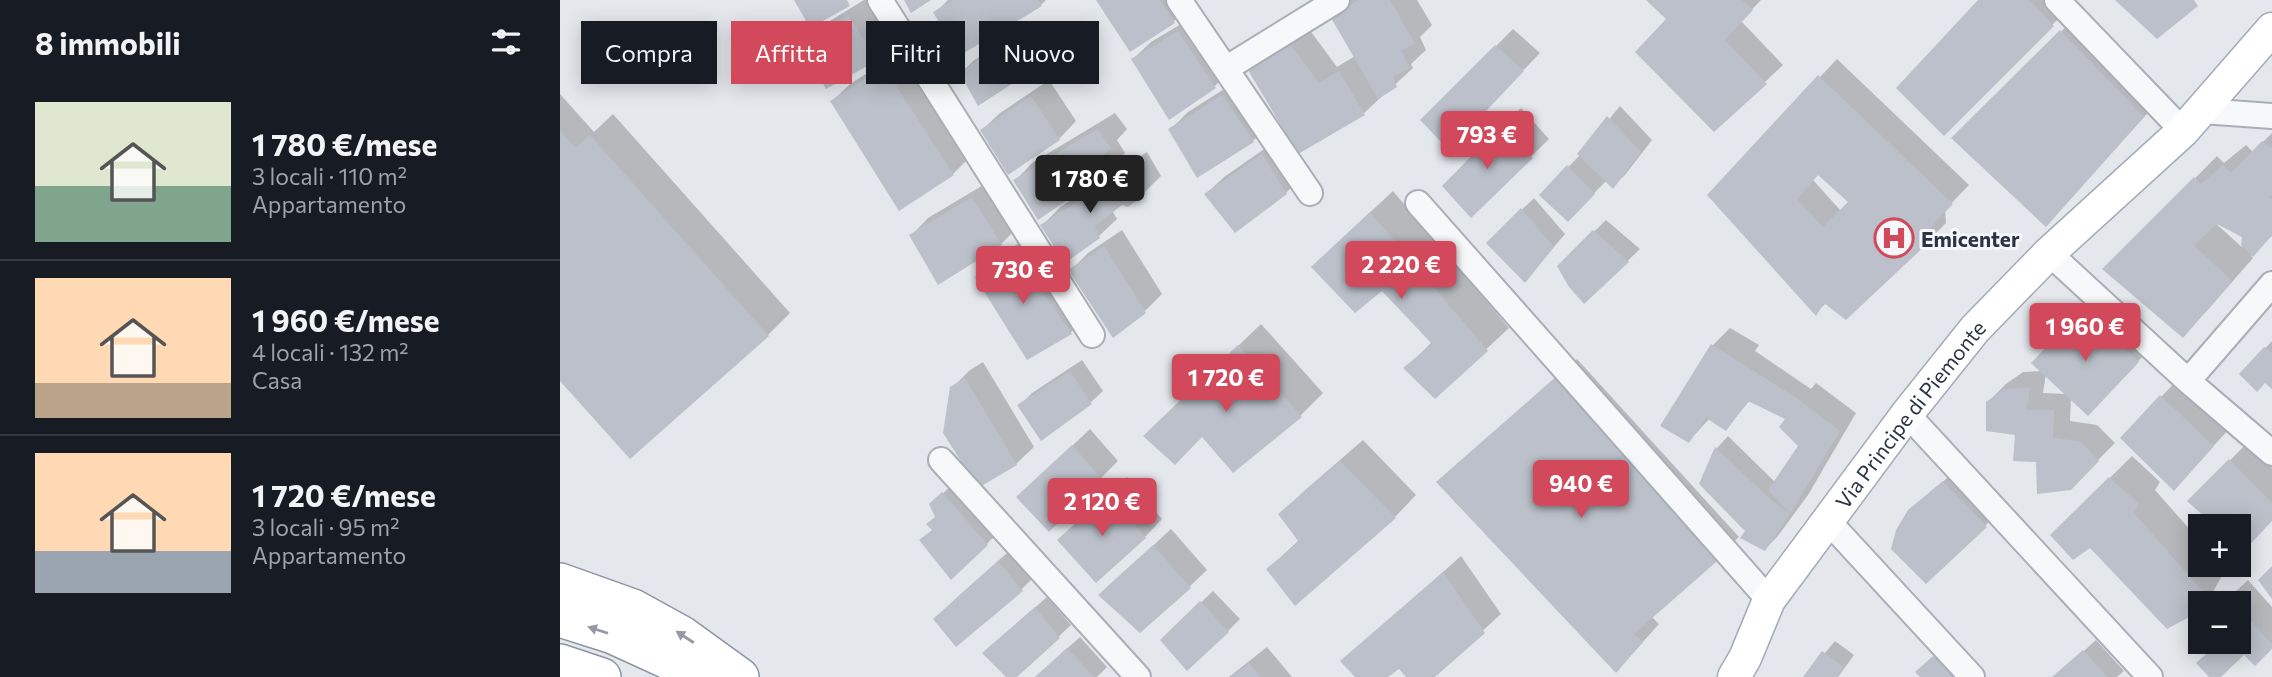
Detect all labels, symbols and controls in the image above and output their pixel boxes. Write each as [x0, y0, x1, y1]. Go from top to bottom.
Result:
chip: Compra [581, 21, 717, 84]
chip: Affitta [731, 21, 852, 84]
chip: Filtri [866, 21, 965, 84]
chip: Nuovo [979, 21, 1099, 84]
icon: filters [487, 23, 525, 61]
text: 8 immobili [35, 24, 181, 61]
pin: 793 € [1438, 111, 1536, 171]
text: 793 € [1457, 120, 1517, 148]
text: 1 780 €/mese [252, 125, 437, 162]
icon: home [91, 130, 175, 214]
pin: 1 780 € [1025, 156, 1155, 215]
text: 3 locali · 110 m² [252, 162, 407, 190]
text: 1 780 € [1051, 164, 1129, 192]
text: Appartamento [252, 190, 406, 218]
hospital icon: Emicenter [1873, 217, 1915, 259]
place label: Emicenter [1921, 226, 2020, 251]
pin: 2 220 € [1336, 242, 1466, 301]
pin: 730 € [974, 246, 1072, 306]
text: 2 220 € [1361, 250, 1441, 278]
text: 730 € [992, 255, 1054, 283]
text: 1 960 €/mese [252, 301, 439, 338]
pin: 1 960 € [2020, 304, 2150, 363]
icon: home [91, 306, 175, 390]
text: 1 960 € [2045, 312, 2125, 340]
street label: Via Principe di Piemonte [1829, 314, 1990, 513]
text: 4 locali · 132 m² [252, 338, 409, 366]
pin: 1 720 € [1161, 354, 1291, 414]
text: 1 720 € [1188, 363, 1264, 391]
text: Casa [252, 366, 302, 394]
pin: 940 € [1532, 461, 1630, 520]
text: 940 € [1549, 469, 1613, 497]
text: 1 720 €/mese [252, 476, 436, 513]
pin: 2 120 € [1037, 478, 1167, 538]
icon: home [91, 481, 175, 565]
text: 2 120 € [1064, 487, 1140, 515]
text: 3 locali · 95 m² [252, 513, 399, 541]
map controls [2188, 514, 2251, 654]
button: + [2188, 514, 2251, 577]
text: Appartamento [252, 541, 406, 569]
button: − [2188, 591, 2251, 654]
one-way arrow [587, 624, 608, 635]
one-way arrow [675, 631, 694, 644]

